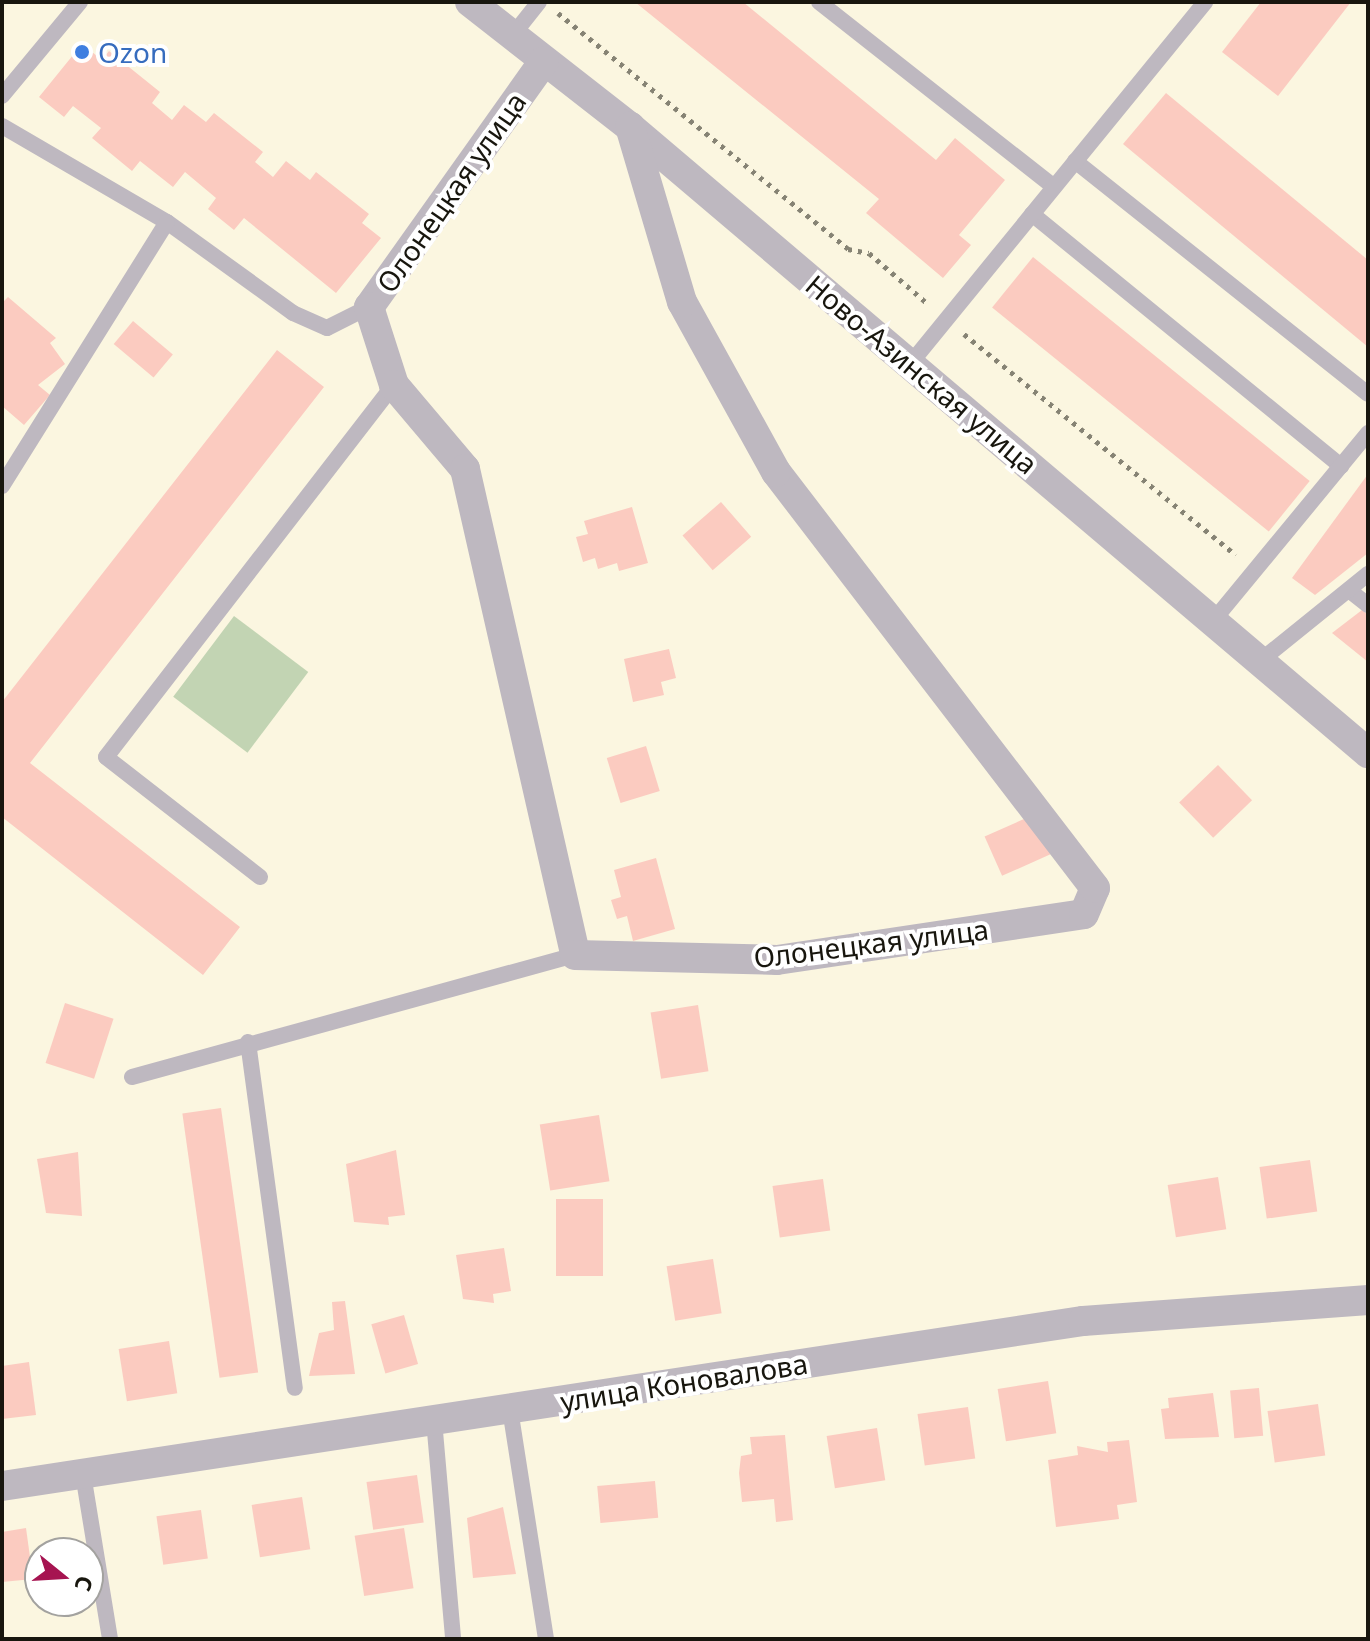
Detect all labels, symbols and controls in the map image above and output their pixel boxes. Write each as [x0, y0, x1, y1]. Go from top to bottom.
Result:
place label: Ozon [98, 35, 167, 69]
marker: Ozon [73, 43, 91, 61]
street label: Олонецкая улица [369, 85, 533, 299]
street label: Ново-Азинская улица [800, 267, 1044, 481]
street label: Олонецкая улица [752, 912, 990, 974]
street label: улица Коновалова [558, 1346, 810, 1418]
north arrow [24, 1537, 104, 1617]
text: С [68, 1572, 101, 1595]

